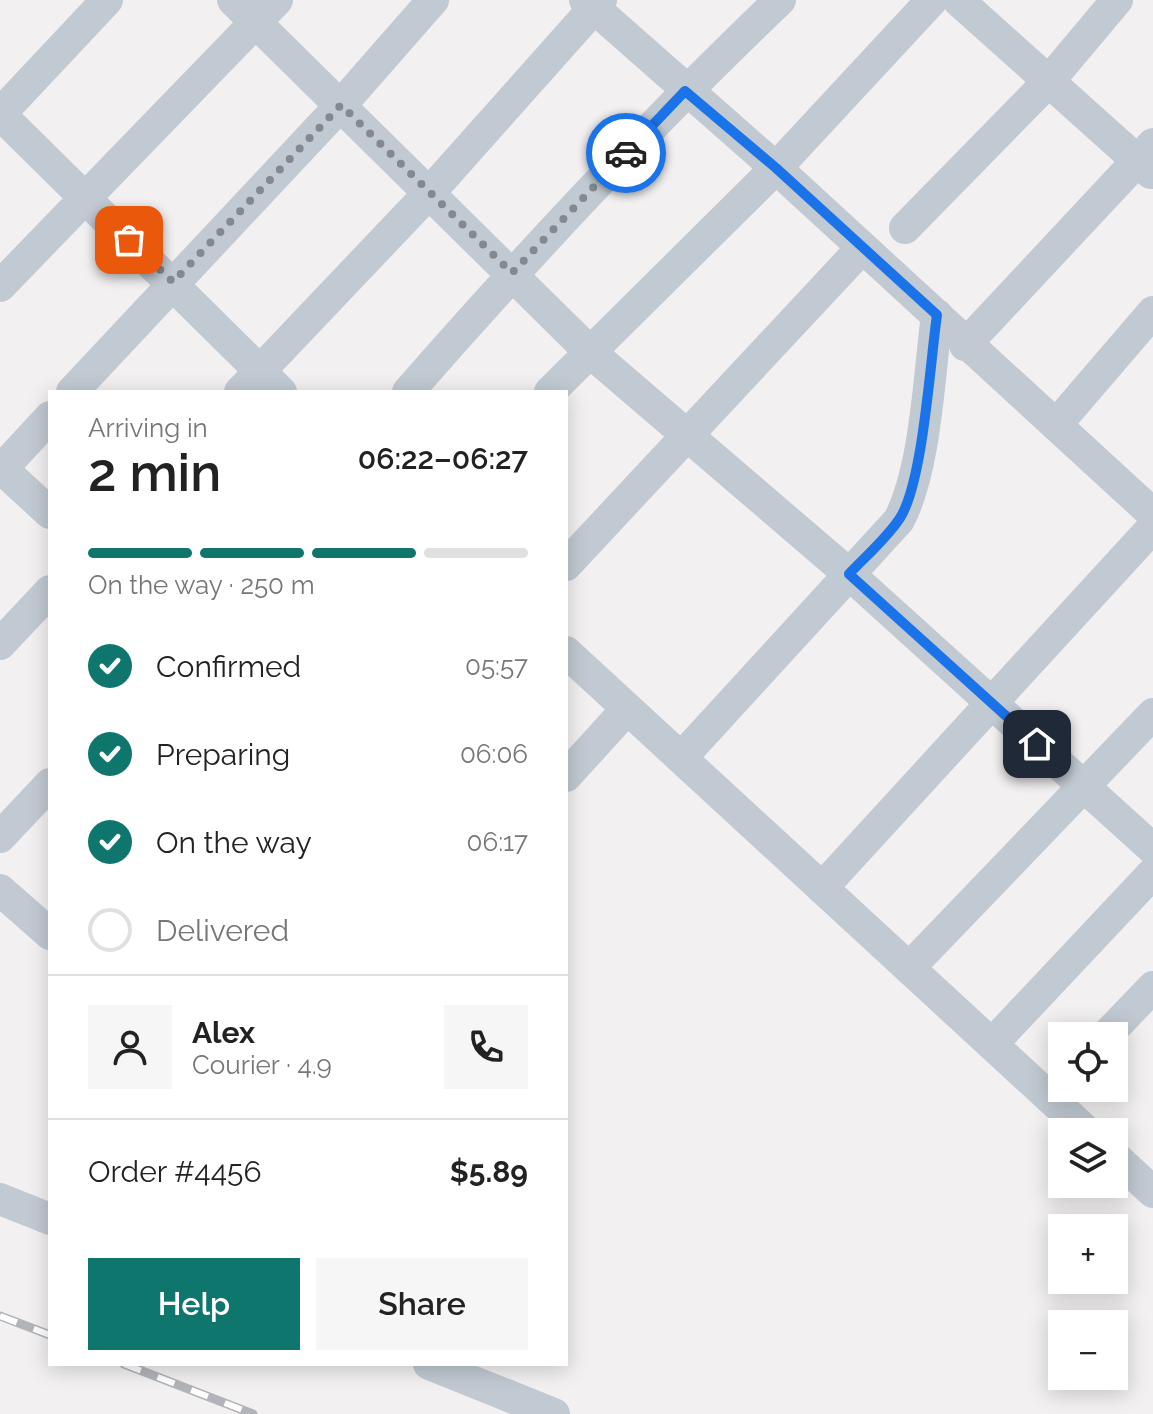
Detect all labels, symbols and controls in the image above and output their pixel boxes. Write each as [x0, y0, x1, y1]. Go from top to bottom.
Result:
courier [586, 113, 666, 193]
icon: car [604, 131, 648, 175]
pin [95, 206, 163, 274]
icon: bag [107, 218, 151, 262]
text: Arriving in [88, 413, 208, 443]
text: 06:22–06:27 [358, 441, 528, 476]
text: 2 min [88, 442, 221, 503]
text: On the way · 250 m [88, 570, 315, 600]
icon: check [88, 644, 132, 688]
text: Confirmed [156, 649, 301, 684]
text: 05:57 [465, 651, 528, 681]
pin [1003, 710, 1071, 778]
icon: home [1015, 722, 1059, 766]
icon: check [88, 732, 132, 776]
text: Preparing [156, 737, 290, 772]
text: 06:06 [460, 739, 528, 769]
icon: check [88, 820, 132, 864]
text: On the way [156, 825, 312, 860]
text: 06:17 [467, 827, 528, 857]
text: Delivered [156, 913, 289, 948]
button: person [88, 1005, 172, 1089]
button: phone [444, 1005, 528, 1089]
text: Alex [192, 1015, 255, 1050]
map controls [1048, 1022, 1128, 1390]
button: locate [1048, 1022, 1128, 1102]
text: Courier · 4.9 [192, 1050, 332, 1080]
button: layers [1048, 1118, 1128, 1198]
text: Order #4456 [88, 1154, 262, 1189]
text: $5.89 [450, 1154, 528, 1189]
button: + [1048, 1214, 1128, 1294]
button: Help [88, 1258, 300, 1350]
button: Share [316, 1258, 528, 1350]
button: − [1048, 1310, 1128, 1390]

